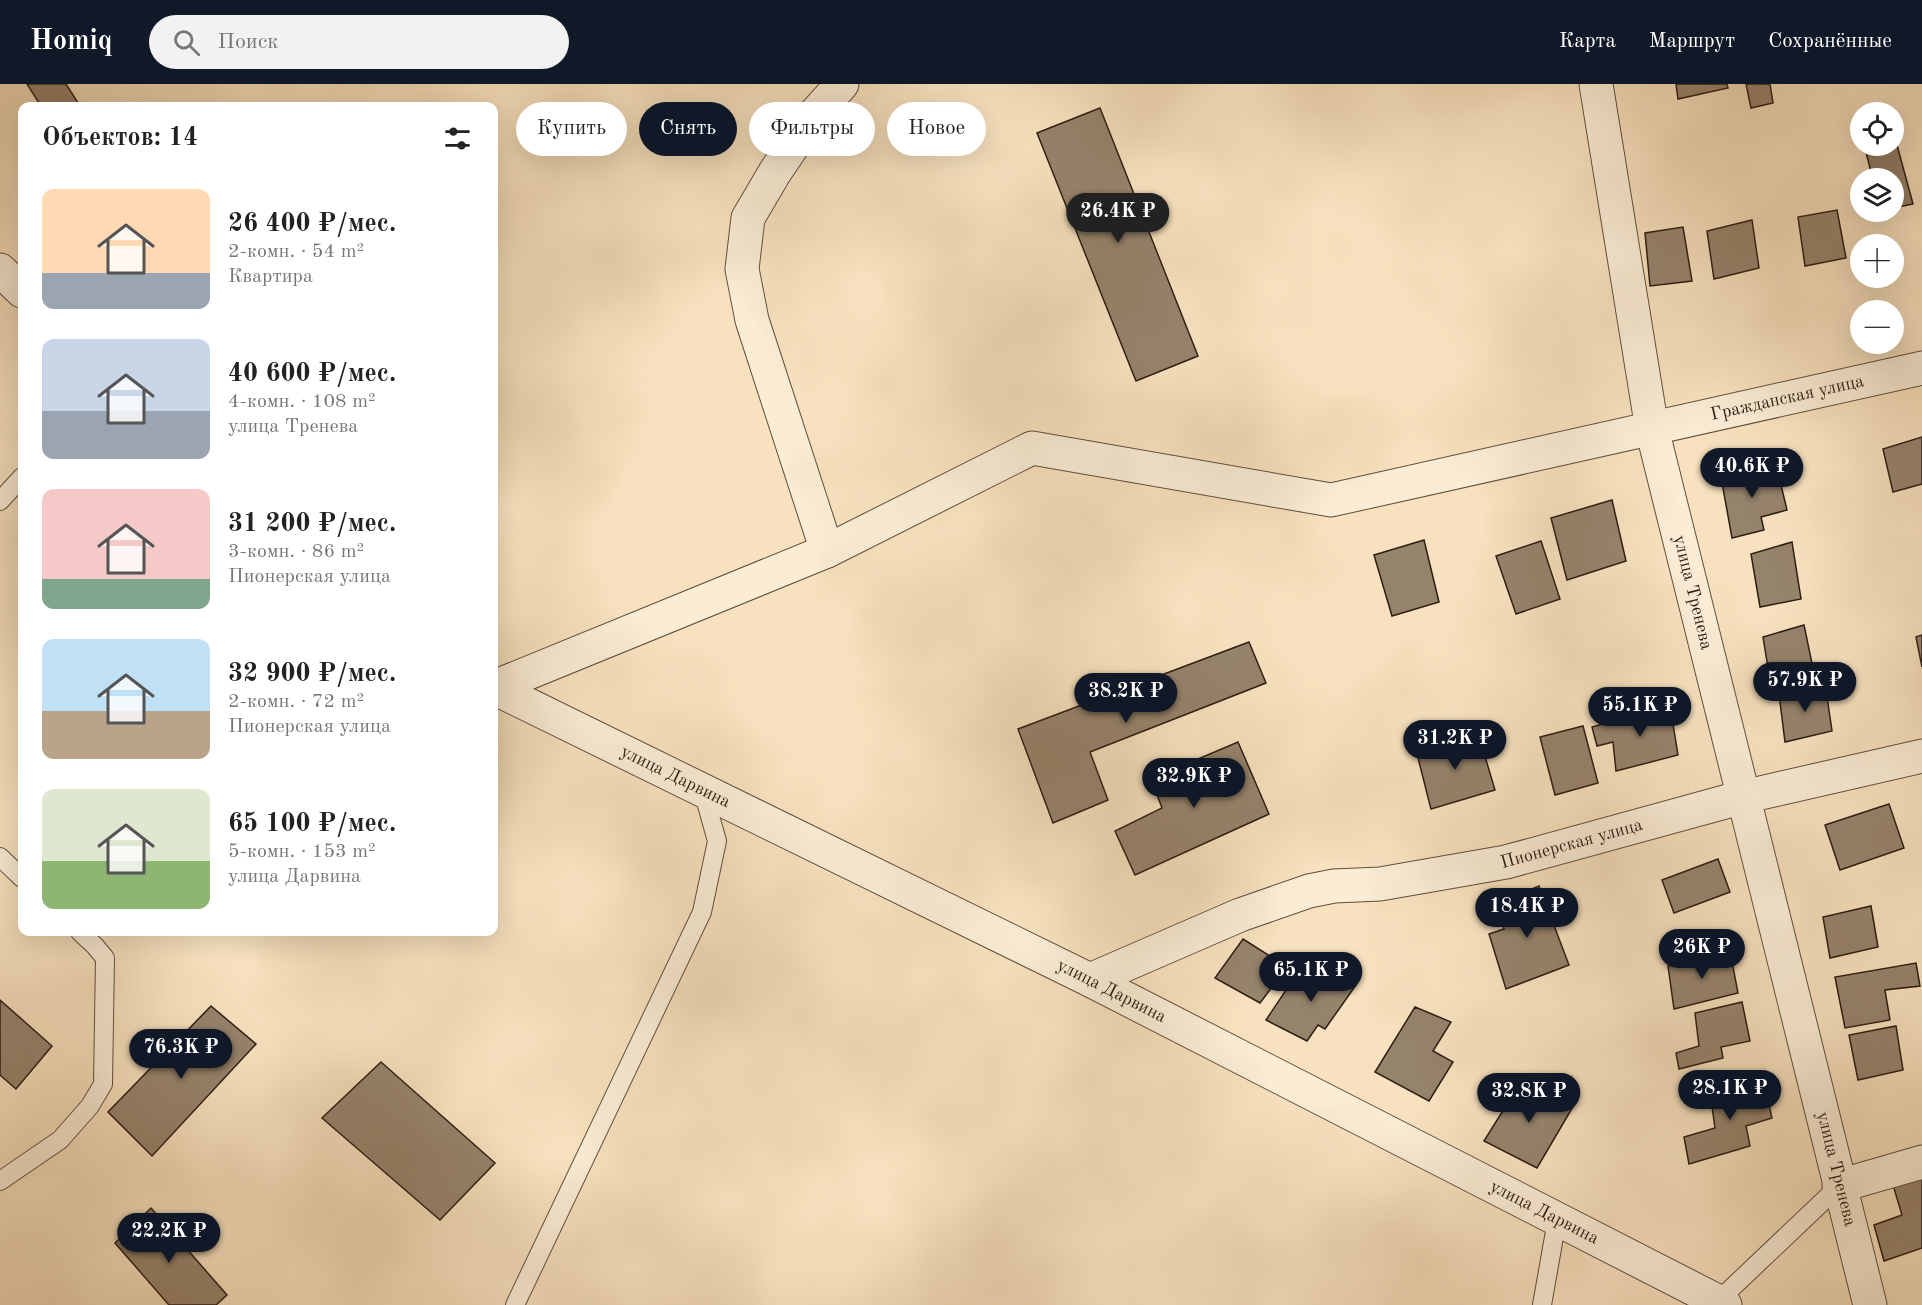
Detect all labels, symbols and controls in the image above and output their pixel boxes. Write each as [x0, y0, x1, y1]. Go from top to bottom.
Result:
search box [149, 15, 569, 69]
icon: search [170, 26, 203, 59]
text: Homiq [30, 28, 113, 56]
text: Поиск [218, 31, 278, 53]
text: Карта [1559, 31, 1616, 52]
text: Маршрут [1649, 31, 1735, 52]
text: Сохранённые [1768, 31, 1892, 52]
chip: Купить [516, 102, 627, 156]
chip: Снять [639, 102, 737, 156]
chip: Фильтры [749, 102, 875, 156]
chip: Новое [887, 102, 986, 156]
map controls [1850, 102, 1904, 354]
button: locate [1850, 102, 1904, 156]
icon: filters [441, 122, 474, 155]
text: Объектов: 14 [42, 125, 198, 151]
button: layers [1850, 168, 1904, 222]
pin: 26.4K ₽ [1063, 193, 1173, 244]
text: 26.4K ₽ [1080, 202, 1156, 222]
text: 26 400 ₽/мес. [228, 211, 396, 237]
icon: home [90, 213, 162, 285]
button: + [1850, 234, 1904, 288]
text: 2-комн. · 54 m² [228, 242, 364, 262]
text: Квартира [228, 267, 313, 287]
button: − [1850, 300, 1904, 354]
text: 40 600 ₽/мес. [228, 361, 396, 387]
icon: home [90, 363, 162, 435]
street label: Гражданская улица [1709, 372, 1866, 424]
text: 4-комн. · 108 m² [228, 392, 376, 412]
text: улица Тренева [228, 417, 358, 437]
pin: 40.6K ₽ [1697, 448, 1807, 499]
text: 40.6K ₽ [1714, 457, 1790, 477]
text: 31 200 ₽/мес. [228, 511, 396, 537]
icon: home [90, 513, 162, 585]
street label: улица Тренева [1670, 533, 1716, 652]
text: 3-комн. · 86 m² [228, 542, 364, 562]
text: Пионерская улица [228, 567, 391, 587]
text: 32 900 ₽/мес. [228, 661, 396, 687]
pin: 57.9K ₽ [1750, 662, 1860, 713]
icon: home [90, 663, 162, 735]
text: 57.9K ₽ [1767, 671, 1843, 691]
pin: 38.2K ₽ [1071, 673, 1181, 724]
text: 38.2K ₽ [1088, 682, 1164, 702]
pin: 55.1K ₽ [1585, 687, 1695, 738]
text: 2-комн. · 72 m² [228, 692, 364, 712]
text: 55.1K ₽ [1602, 696, 1678, 716]
text: Пионерская улица [228, 717, 391, 737]
pin: 31.2K ₽ [1400, 720, 1510, 771]
text: 31.2K ₽ [1417, 729, 1493, 749]
street label: улица Дарвина [618, 742, 733, 811]
pin: 32.9K ₽ [1139, 758, 1249, 809]
text: 32.9K ₽ [1156, 767, 1232, 787]
text: 65 100 ₽/мес. [228, 811, 396, 837]
icon: home [90, 813, 162, 885]
street label: Пионерская улица [1499, 816, 1645, 872]
text: 5-комн. · 153 m² [228, 842, 376, 862]
text: улица Дарвина [228, 867, 361, 887]
pin: 18.4K ₽ [1472, 888, 1582, 939]
text: 18.4K ₽ [1489, 897, 1565, 917]
pin: 26K ₽ [1660, 929, 1744, 980]
text: 26K ₽ [1673, 938, 1731, 958]
pin: 65.1K ₽ [1256, 952, 1366, 1003]
street label: улица Дарвина [1054, 956, 1169, 1026]
text: 65.1K ₽ [1273, 961, 1349, 981]
pin: 76.3K ₽ [126, 1029, 236, 1080]
text: 76.3K ₽ [143, 1038, 219, 1058]
pin: 28.1K ₽ [1675, 1070, 1785, 1121]
pin: 32.8K ₽ [1474, 1073, 1584, 1124]
text: 28.1K ₽ [1692, 1079, 1768, 1099]
text: 32.8K ₽ [1491, 1082, 1567, 1102]
street label: улица Тренева [1813, 1110, 1859, 1228]
street label: улица Дарвина [1487, 1177, 1602, 1248]
pin: 22.2K ₽ [114, 1213, 224, 1264]
text: 22.2K ₽ [131, 1222, 207, 1242]

